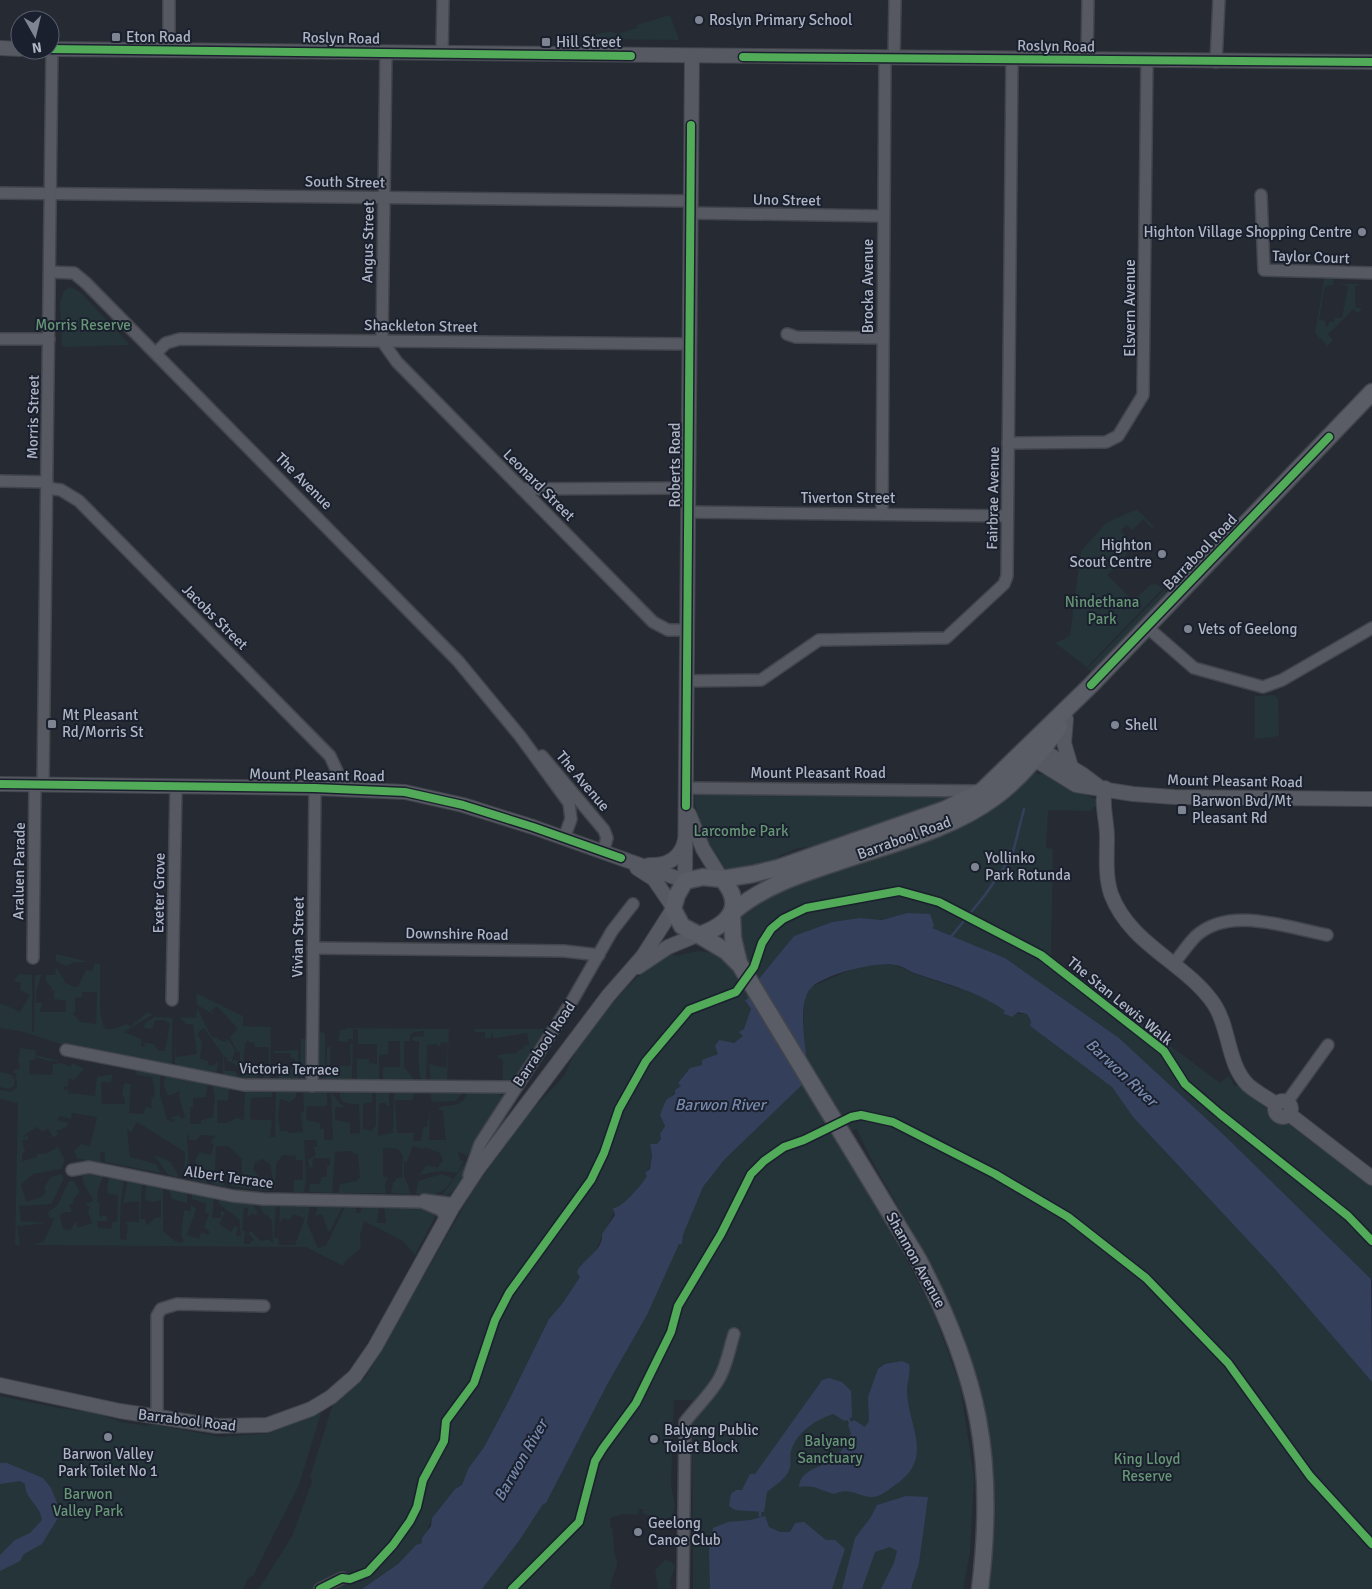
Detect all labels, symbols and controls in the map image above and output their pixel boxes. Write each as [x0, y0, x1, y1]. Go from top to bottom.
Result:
north arrow [10, 10, 60, 60]
place label: Roslyn Primary School [709, 11, 852, 29]
marker: Roslyn Primary School [693, 14, 705, 26]
place label: Eton Road [126, 28, 191, 46]
street label: Roslyn Road [302, 28, 380, 48]
marker: Eton Road [110, 31, 122, 43]
place label: Hill Street [556, 33, 621, 51]
marker: Hill Street [540, 36, 552, 48]
street label: Roslyn Road [1017, 36, 1095, 56]
text: N [31, 38, 43, 56]
street label: South Street [305, 172, 385, 192]
street label: Uno Street [753, 190, 821, 210]
street label: Angus Street [358, 201, 378, 283]
place label: Highton Village Shopping Centre [1143, 223, 1352, 241]
marker: Highton Village Shopping Centre [1356, 226, 1368, 238]
street label: Brocka Avenue [859, 239, 877, 333]
street label: Taylor Court [1272, 247, 1350, 267]
street label: Elsvern Avenue [1121, 259, 1139, 357]
park label: Morris Reserve [35, 316, 131, 334]
street label: Shackleton Street [364, 316, 478, 336]
street label: Morris Street [23, 375, 43, 459]
street label: Roberts Road [666, 422, 684, 508]
street label: Leonard Street [499, 445, 579, 525]
street label: Fairbrae Avenue [983, 446, 1003, 550]
street label: The Avenue [272, 449, 336, 513]
street label: Tiverton Street [801, 489, 895, 507]
street label: Barrabool Road [1159, 510, 1241, 594]
place label: Highton Scout Centre [1070, 536, 1152, 571]
marker: Highton Scout Centre [1156, 548, 1168, 560]
street label: Jacobs Street [178, 580, 252, 654]
park label: Nindethana Park [1065, 593, 1139, 628]
place label: Vets of Geelong [1198, 620, 1297, 638]
marker: Vets of Geelong [1182, 623, 1194, 635]
place label: Mt Pleasant Rd/Morris St [62, 706, 144, 741]
place label: Shell [1125, 716, 1158, 734]
marker: Mt Pleasant Rd/Morris St [46, 718, 58, 730]
marker: Shell [1109, 719, 1121, 731]
street label: The Avenue [553, 747, 613, 815]
street label: Mount Pleasant Road [750, 764, 886, 782]
street label: Mount Pleasant Road [249, 765, 385, 785]
street label: Mount Pleasant Road [1167, 771, 1303, 791]
place label: Barwon Bvd/Mt Pleasant Rd [1192, 792, 1291, 827]
marker: Barwon Bvd/Mt Pleasant Rd [1176, 804, 1188, 816]
street label: Barrabool Road [855, 813, 953, 863]
street label: Araluen Parade [9, 822, 29, 920]
park label: Larcombe Park [694, 822, 789, 840]
place label: Yollinko Park Rotunda [985, 849, 1071, 884]
street label: Exeter Grove [149, 852, 169, 934]
marker: Yollinko Park Rotunda [969, 861, 981, 873]
street label: Vivian Street [288, 896, 308, 978]
street label: Downshire Road [405, 924, 509, 944]
street label: The Stan Lewis Walk [1064, 953, 1177, 1049]
street label: Barrabool Road [509, 998, 579, 1090]
water label: Barwon River [1081, 1034, 1163, 1112]
street label: Victoria Terrace [239, 1059, 339, 1079]
water label: Barwon River [675, 1095, 767, 1115]
street label: Albert Terrace [183, 1162, 275, 1192]
street label: Shannon Avenue [882, 1209, 950, 1311]
street label: Barrabool Road [137, 1405, 237, 1435]
water label: Barwon River [490, 1414, 553, 1505]
place label: Balyang Public Toilet Block [664, 1421, 759, 1456]
marker: Barwon Valley Park Toilet No 1 [102, 1431, 114, 1443]
park label: Balyang Sanctuary [797, 1432, 863, 1467]
marker: Balyang Public Toilet Block [648, 1433, 660, 1445]
place label: Barwon Valley Park Toilet No 1 [58, 1445, 158, 1480]
park label: King Lloyd Reserve [1114, 1450, 1180, 1485]
park label: Barwon Valley Park [53, 1485, 124, 1520]
place label: Geelong Canoe Club [648, 1514, 721, 1549]
marker: Geelong Canoe Club [632, 1526, 644, 1538]

